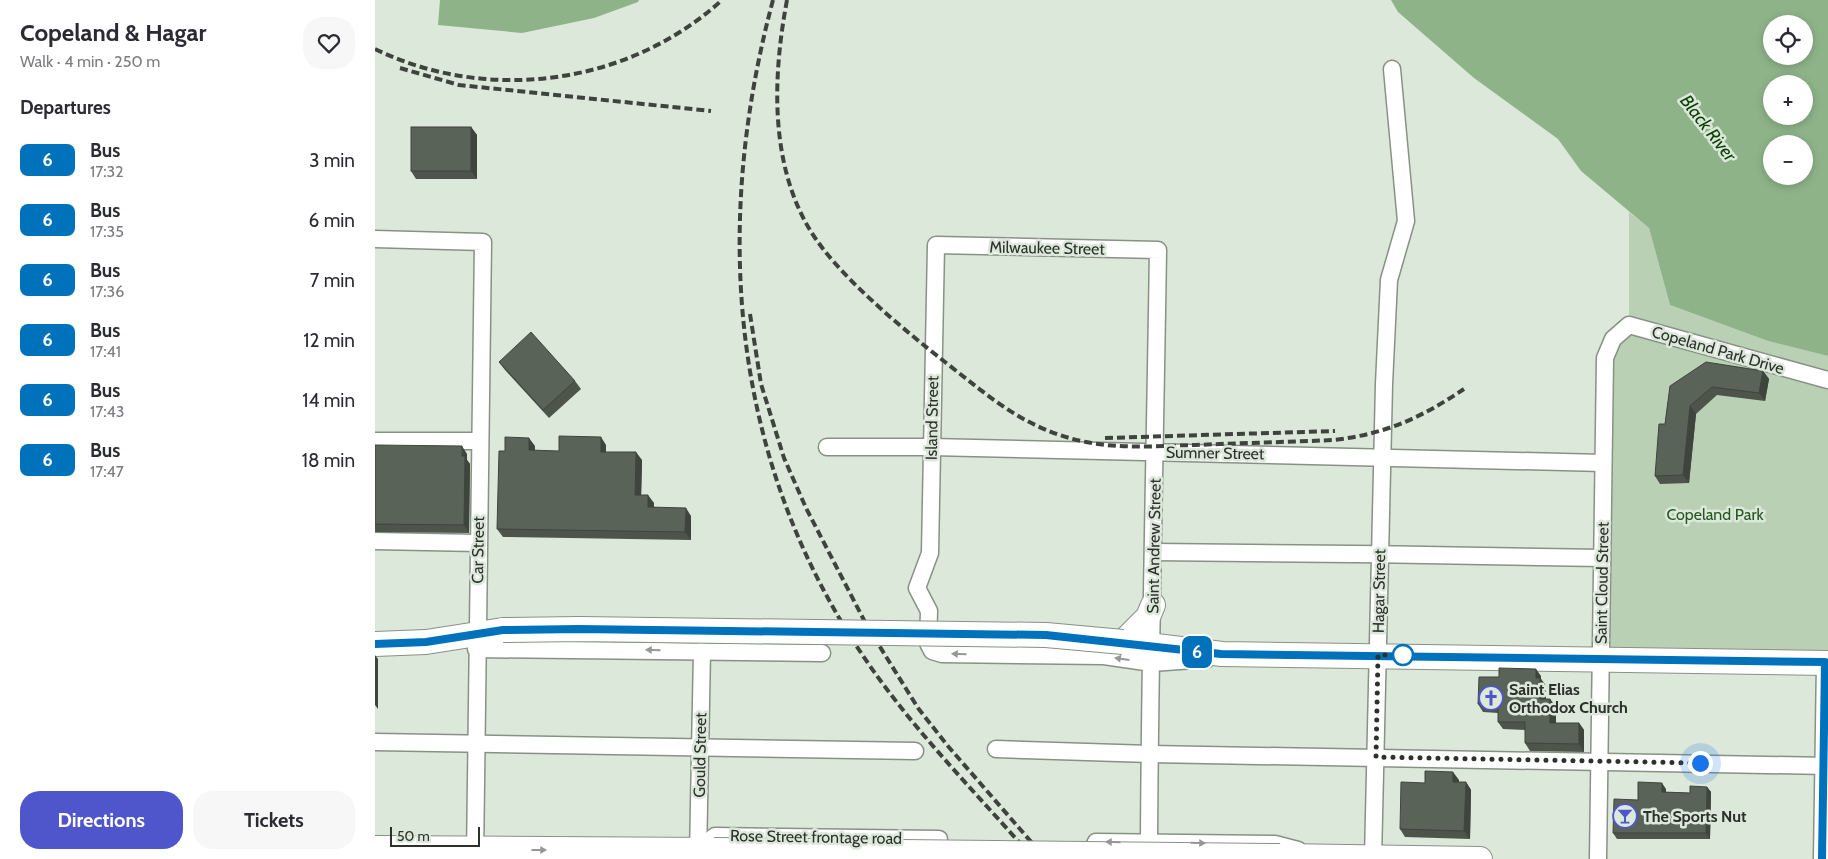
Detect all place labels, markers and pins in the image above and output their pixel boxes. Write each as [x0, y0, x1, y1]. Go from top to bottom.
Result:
unlabelled marker [1392, 644, 1414, 666]
place label: Saint Elias Orthodox Church [1509, 680, 1628, 717]
church icon: Saint Elias Orthodox Church [1478, 685, 1504, 711]
bar icon: The Sports Nut [1612, 803, 1638, 829]
place label: The Sports Nut [1643, 807, 1747, 826]

